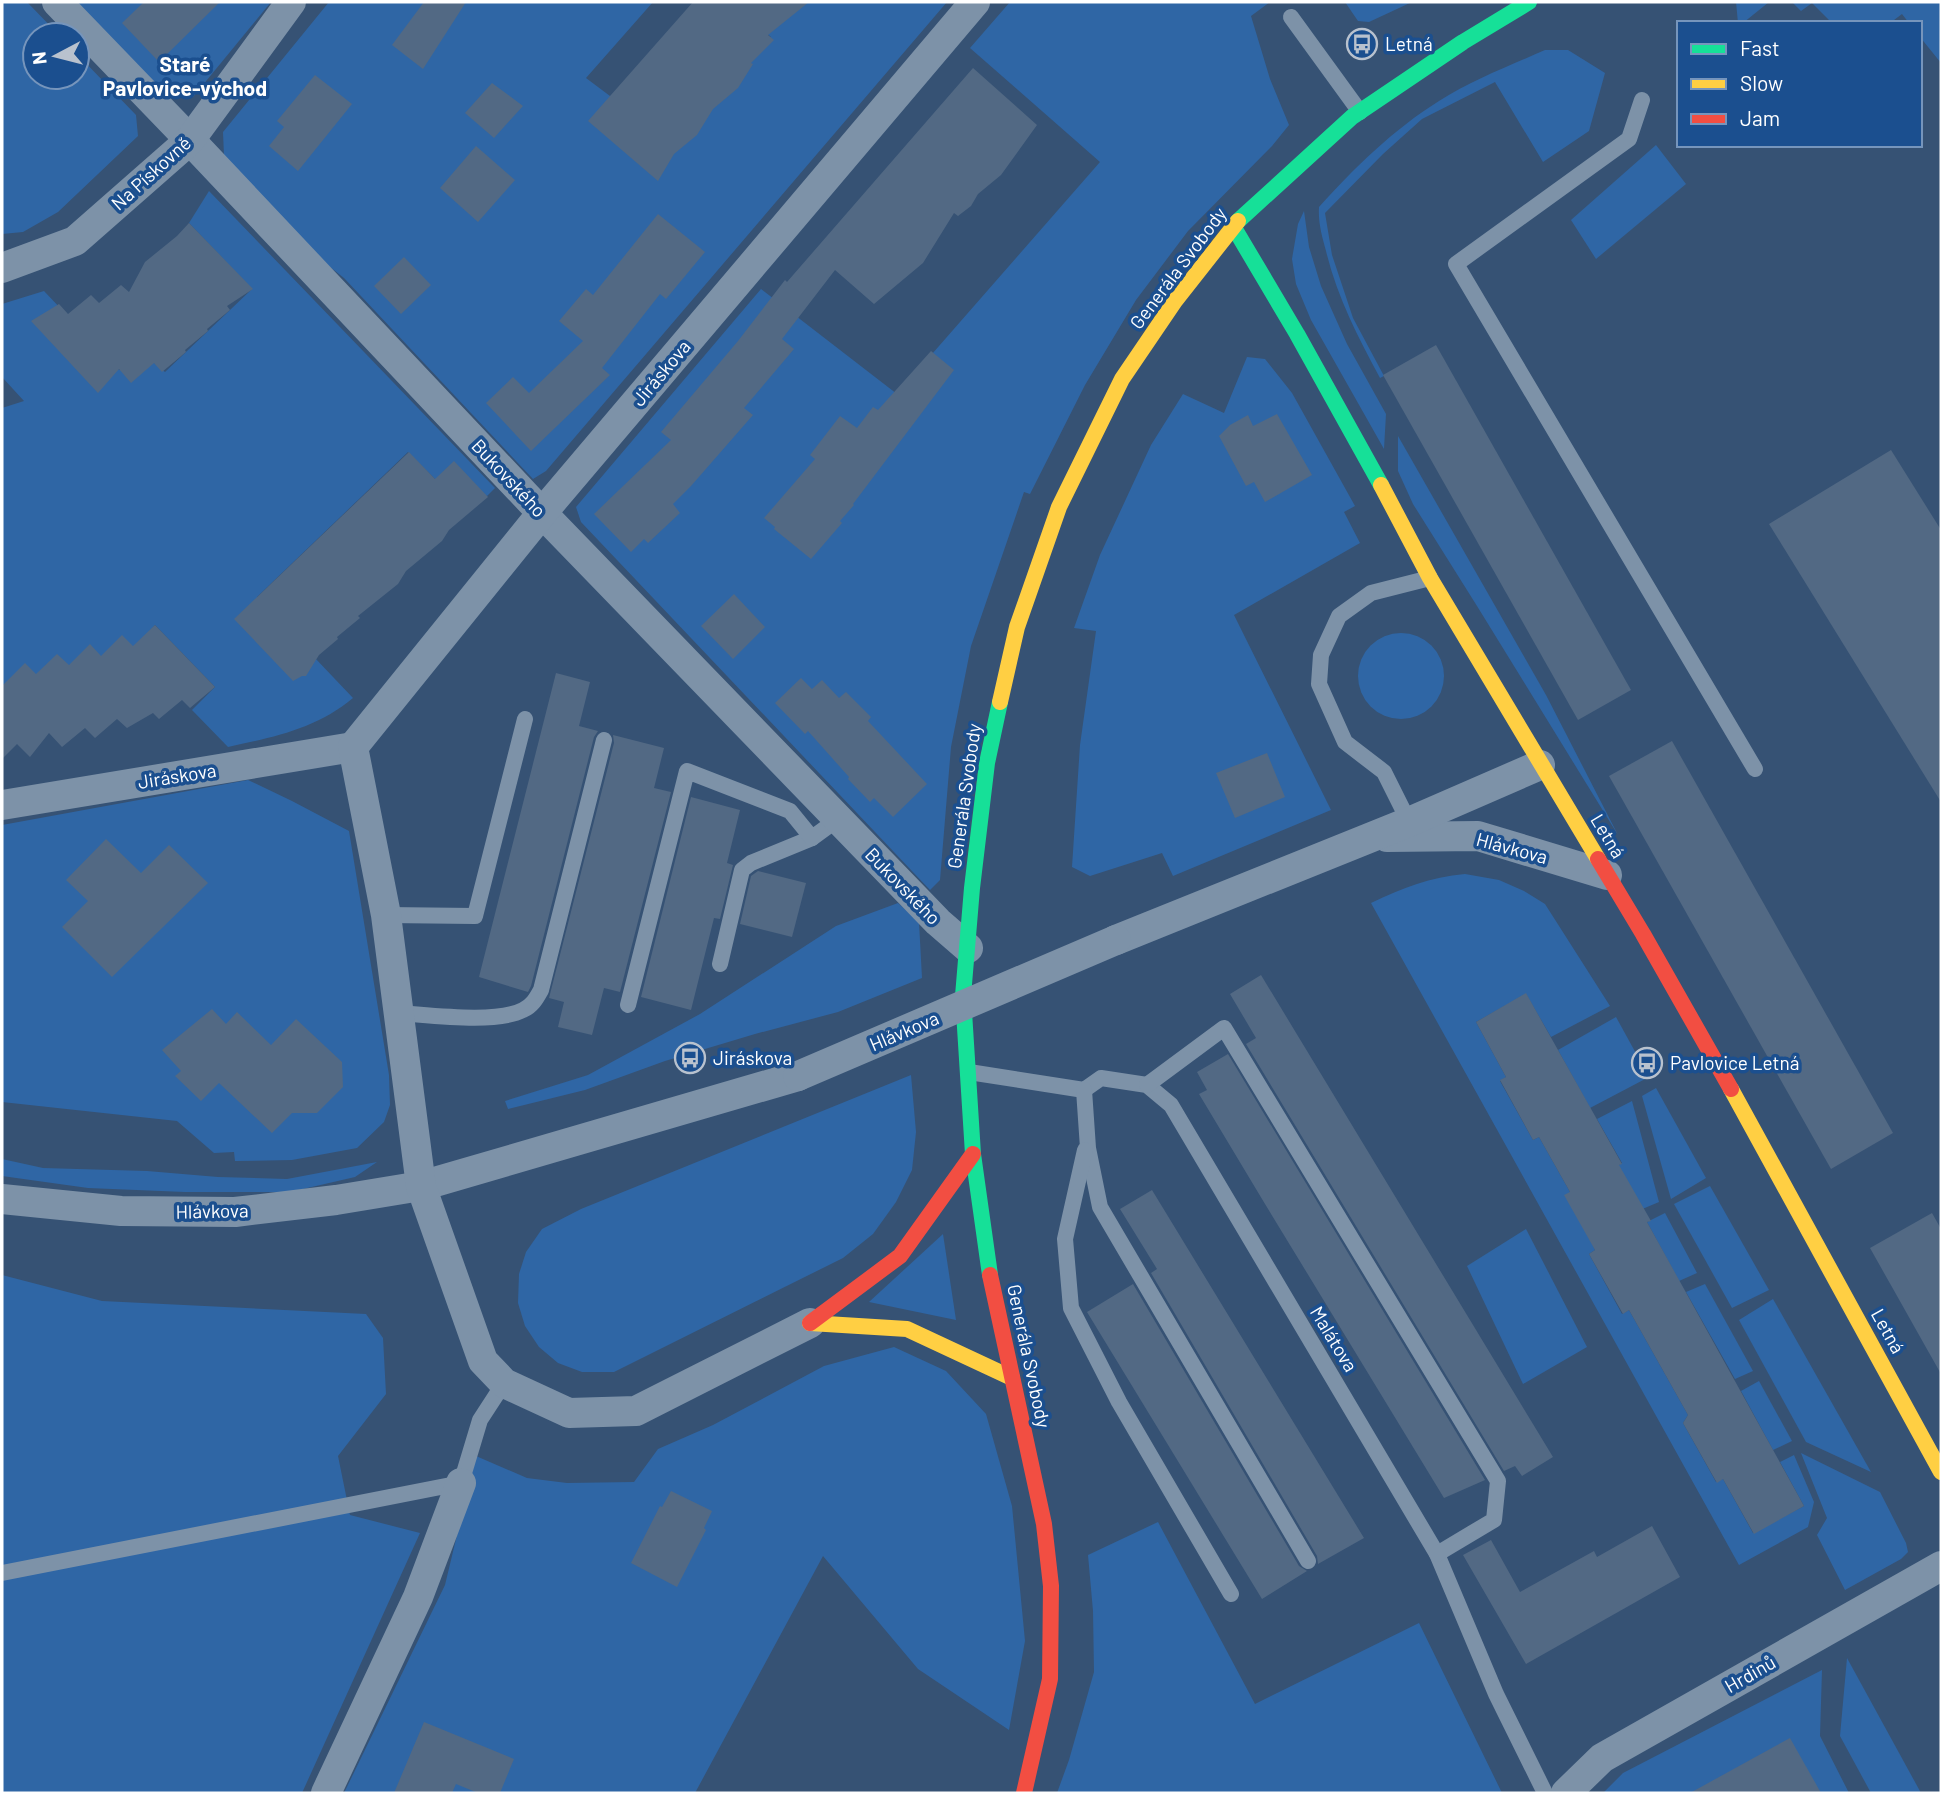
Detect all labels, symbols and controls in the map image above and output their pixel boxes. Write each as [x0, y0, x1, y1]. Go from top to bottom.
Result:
north arrow [21, 21, 91, 91]
legend [1677, 21, 1922, 147]
bus stop icon: Letná [1345, 27, 1379, 61]
place label: Letná [1385, 32, 1433, 55]
text: Fast [1740, 35, 1780, 60]
text: N [26, 50, 51, 66]
district label: Staré Pavlovice-východ [103, 51, 267, 100]
text: Slow [1740, 70, 1783, 95]
text: Jam [1740, 105, 1780, 130]
street label: Na Pískovně [106, 131, 195, 214]
street label: Generála Svobody [1124, 202, 1231, 333]
street label: Jiráskova [626, 335, 695, 410]
street label: Bukovského [467, 434, 551, 521]
street label: Generála Svobody [942, 722, 985, 870]
street label: Jiráskova [136, 758, 218, 793]
street label: Letná [1586, 809, 1631, 862]
street label: Hlávkova [1474, 827, 1550, 868]
street label: Bukovského [861, 842, 946, 929]
street label: Hlávkova [866, 1006, 942, 1055]
bus stop icon: Jiráskova [673, 1041, 707, 1075]
place label: Jiráskova [713, 1046, 792, 1069]
bus stop icon: Pavlovice Letná [1630, 1046, 1664, 1080]
place label: Pavlovice Letná [1670, 1051, 1799, 1074]
street label: Hlávkova [175, 1198, 249, 1223]
street label: Generála Svobody [1003, 1282, 1056, 1430]
street label: Malátova [1306, 1302, 1363, 1376]
street label: Letná [1867, 1304, 1910, 1357]
street label: Hrdinů [1720, 1650, 1779, 1697]

